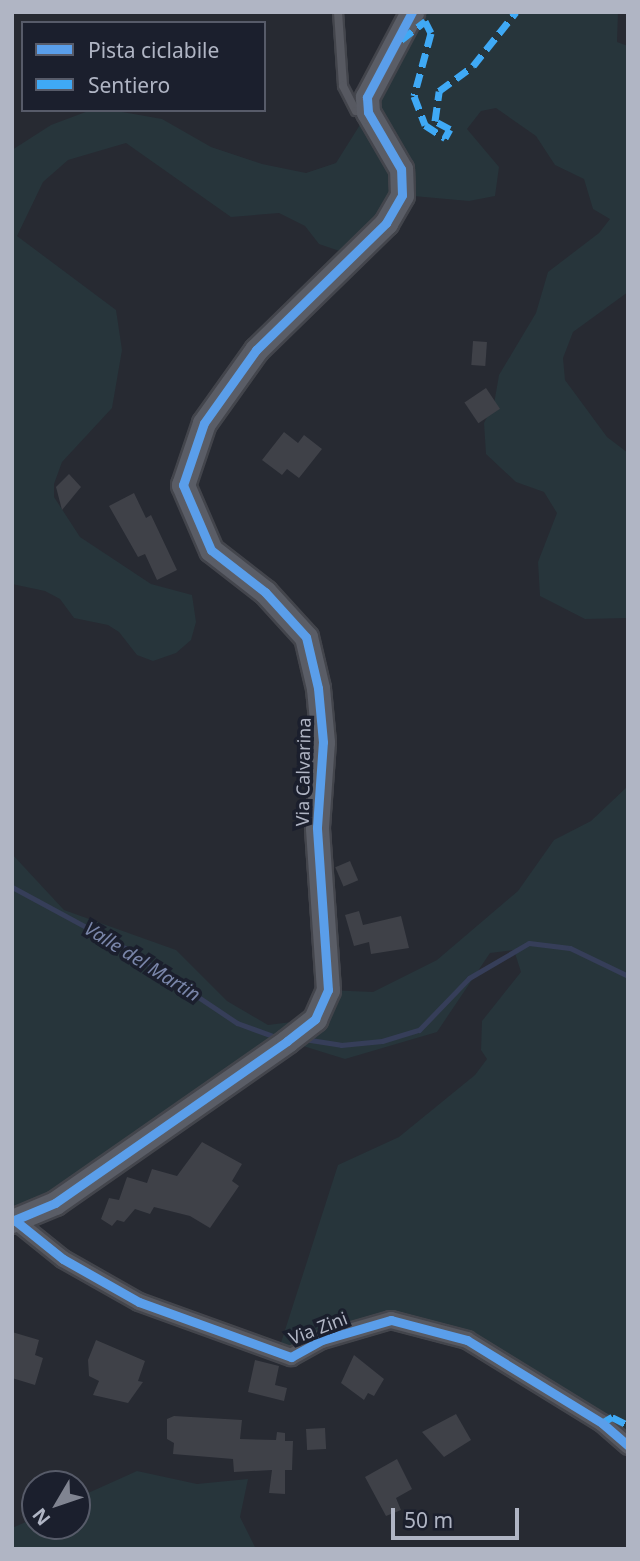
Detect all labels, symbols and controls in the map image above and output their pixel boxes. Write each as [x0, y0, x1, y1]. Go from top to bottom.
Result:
legend [21, 21, 266, 112]
text: Pista ciclabile [88, 36, 219, 64]
text: Sentiero [88, 71, 170, 99]
street label: Via Calvarina [291, 717, 315, 827]
water label: Valle del Martin [80, 917, 204, 1007]
street label: Via Zini [286, 1307, 350, 1349]
north arrow [21, 1470, 91, 1540]
scale bar [395, 1494, 523, 1538]
text: N [26, 1503, 56, 1531]
text: 50 m [404, 1506, 453, 1534]

